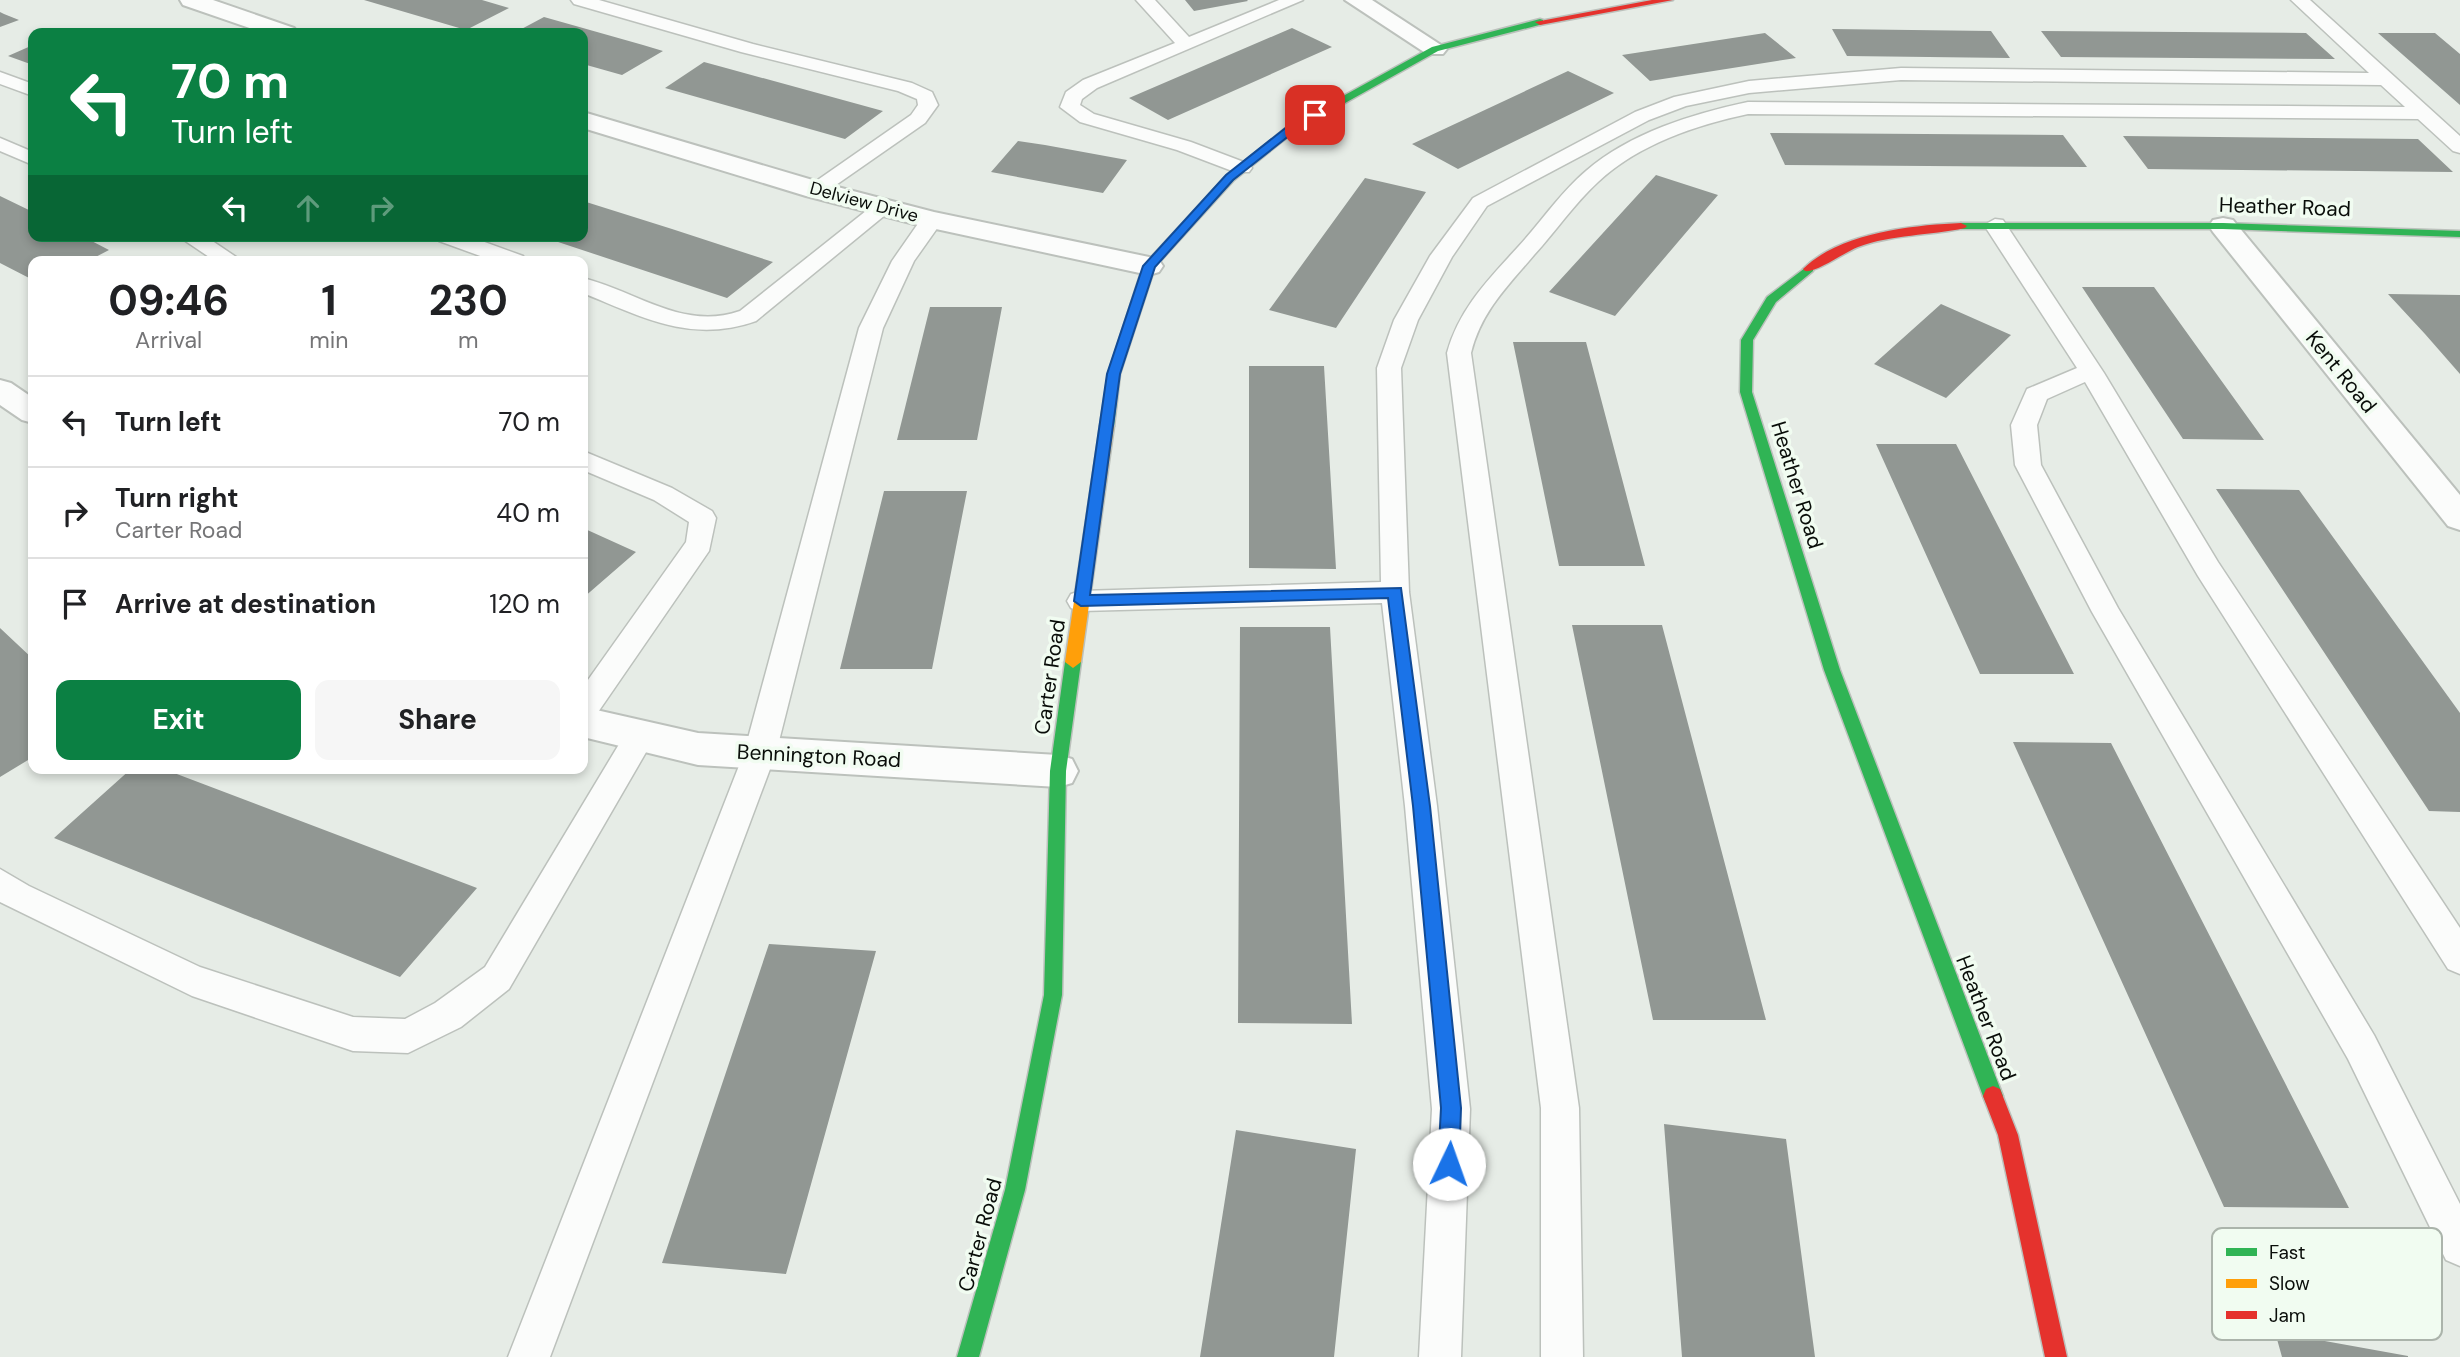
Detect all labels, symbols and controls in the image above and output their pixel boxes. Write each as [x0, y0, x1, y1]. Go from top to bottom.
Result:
text: 70 m [171, 49, 289, 113]
icon: left [56, 56, 147, 147]
pin [1285, 85, 1345, 145]
icon: arrive [1296, 96, 1334, 134]
text: Turn left [171, 111, 293, 153]
street label: Delview Drive [807, 176, 921, 228]
icon: left [216, 189, 254, 227]
icon: ahead [289, 189, 327, 227]
icon: right [362, 189, 400, 227]
street label: Heather Road [2219, 191, 2351, 223]
text: 09:46 [108, 273, 229, 328]
text: 1 [321, 273, 336, 328]
text: 230 [429, 273, 508, 328]
text: Arrival [135, 325, 202, 355]
text: min [309, 325, 348, 355]
text: m [458, 325, 478, 355]
street label: Kent Road [2299, 325, 2383, 419]
icon: left [56, 403, 94, 441]
text: Turn left [115, 405, 222, 439]
text: 70 m [499, 405, 560, 439]
street label: Heather Road [1764, 418, 1830, 552]
text: Turn right [115, 481, 239, 515]
icon: right [56, 494, 94, 532]
text: 40 m [496, 496, 560, 530]
text: Carter Road [115, 515, 242, 545]
icon: arrive [56, 585, 94, 623]
text: Arrive at destination [115, 587, 376, 621]
text: 120 m [489, 587, 560, 621]
street label: Carter Road [1028, 617, 1072, 737]
button: Exit [56, 680, 301, 760]
button: Share [315, 680, 560, 760]
street label: Bennington Road [736, 738, 902, 774]
street label: Heather Road [1949, 951, 2023, 1085]
position arrow [1412, 1127, 1486, 1201]
street label: Carter Road [951, 1175, 1009, 1295]
legend [2212, 1228, 2442, 1340]
text: Fast [2269, 1240, 2305, 1265]
text: Slow [2269, 1271, 2310, 1296]
text: Jam [2269, 1303, 2306, 1328]

